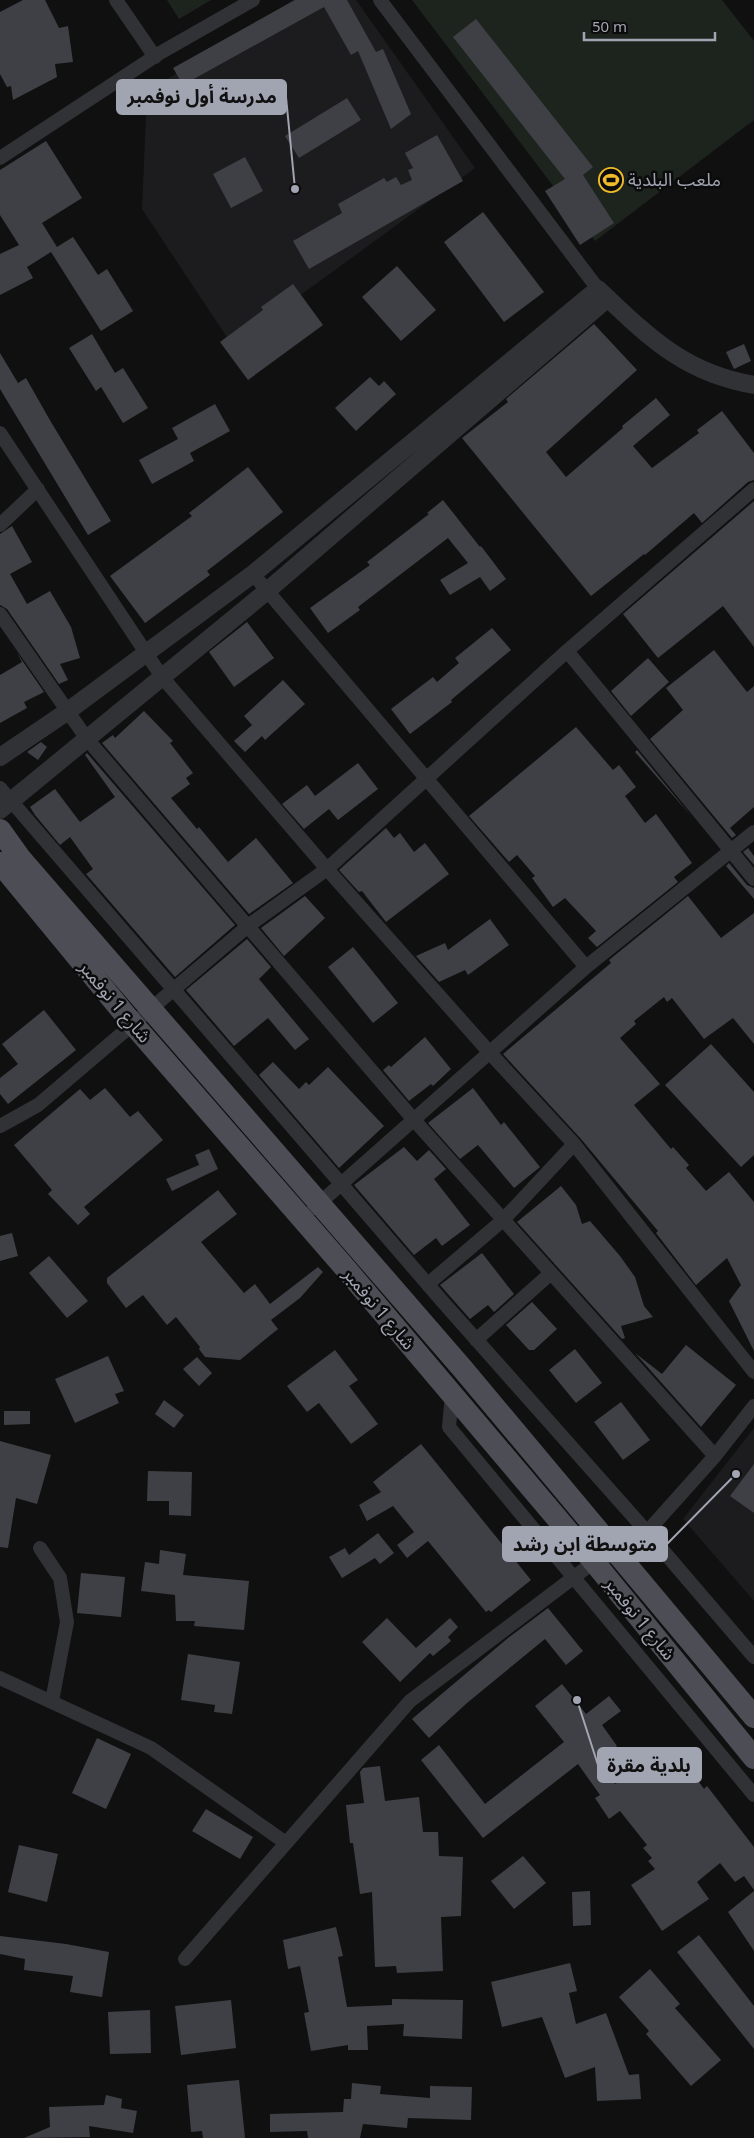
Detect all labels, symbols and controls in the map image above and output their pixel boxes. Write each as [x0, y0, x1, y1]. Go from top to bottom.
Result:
scale bar [584, 10, 715, 42]
text: 50 m [592, 16, 627, 36]
callout: مدرسة أول نوفمبر [117, 80, 286, 114]
text: مدرسة أول نوفمبر [126, 83, 277, 109]
sports icon: ملعب البلدية [598, 167, 624, 193]
place label: ملعب البلدية [628, 167, 721, 191]
street label: شارع 1 نوفمبر [72, 955, 157, 1049]
street label: شارع 1 نوفمبر [336, 1262, 421, 1356]
callout: متوسطة ابن رشد [503, 1527, 667, 1561]
text: متوسطة ابن رشد [513, 1531, 657, 1557]
street label: شارع 1 نوفمبر [597, 1571, 682, 1667]
callout: بلدية مقرة [598, 1748, 701, 1782]
text: بلدية مقرة [607, 1752, 691, 1778]

